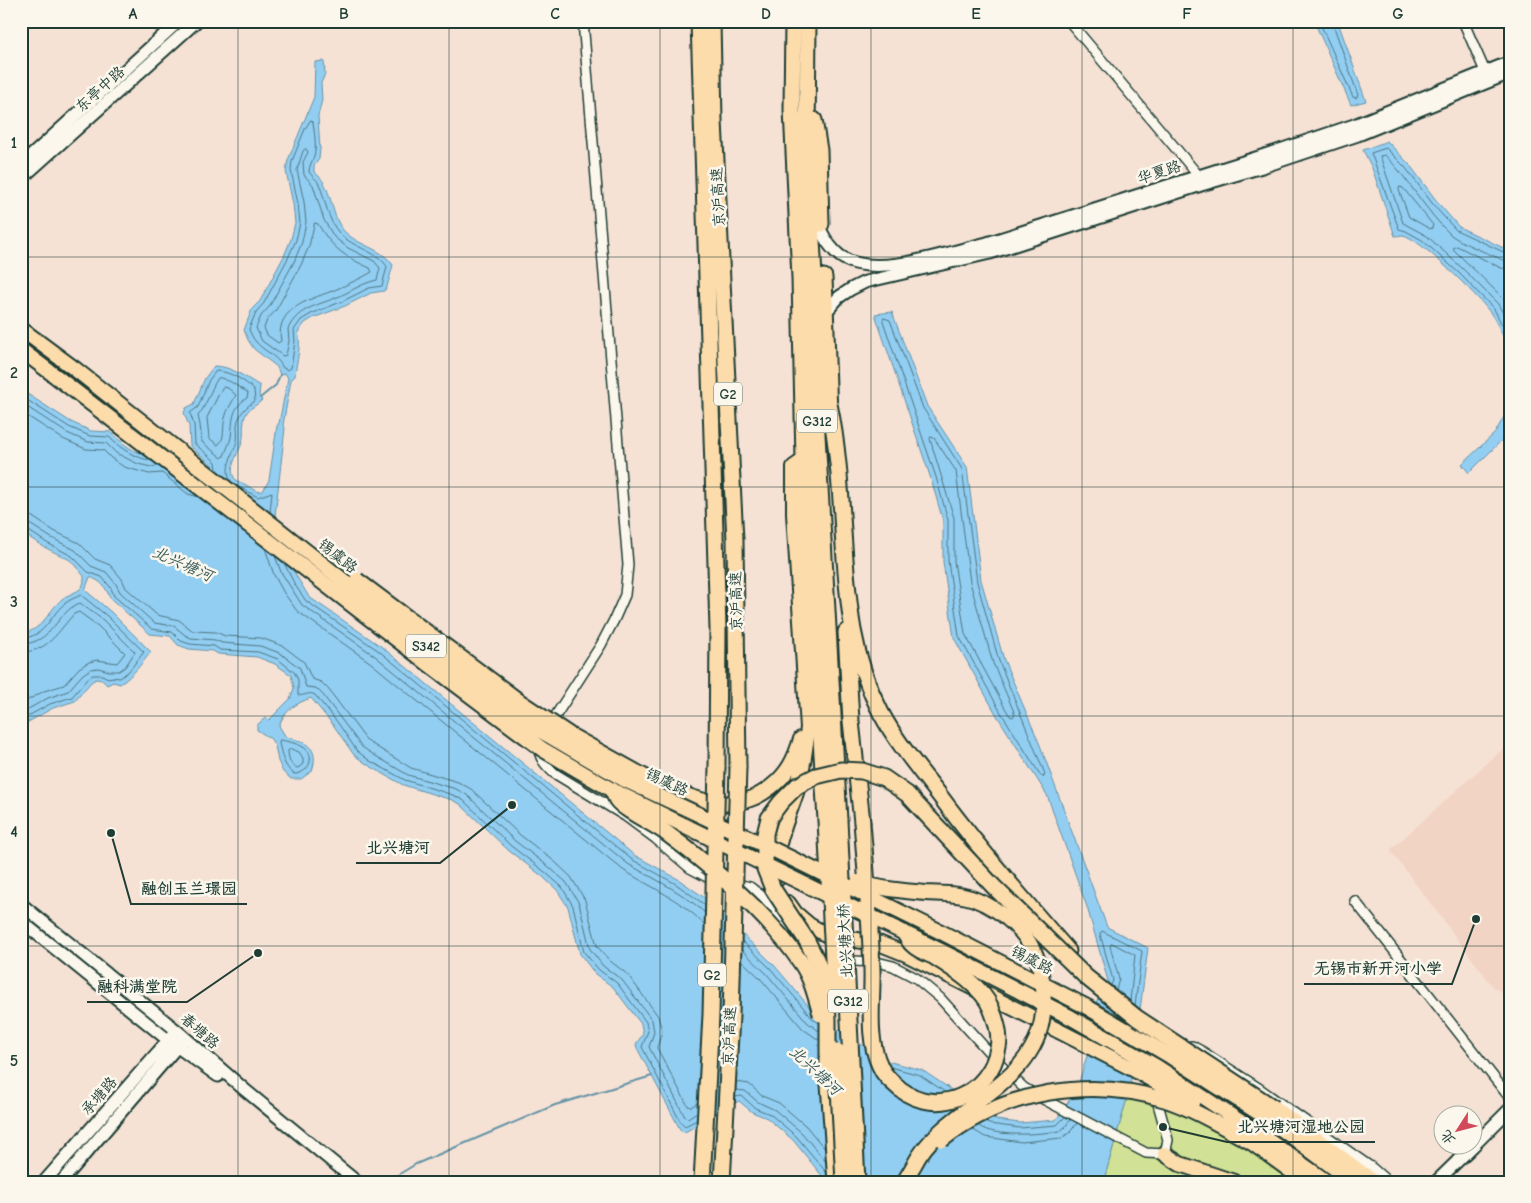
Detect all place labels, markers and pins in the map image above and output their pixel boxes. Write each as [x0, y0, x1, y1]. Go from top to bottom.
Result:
callout: 北兴塘河 [356, 832, 440, 863]
callout: 融创玉兰璟园 [131, 873, 247, 904]
callout: 无锡市新开河小学 [1304, 953, 1452, 984]
callout: 融科满堂院 [87, 971, 187, 1002]
callout: 北兴塘河湿地公园 [1227, 1111, 1375, 1142]

